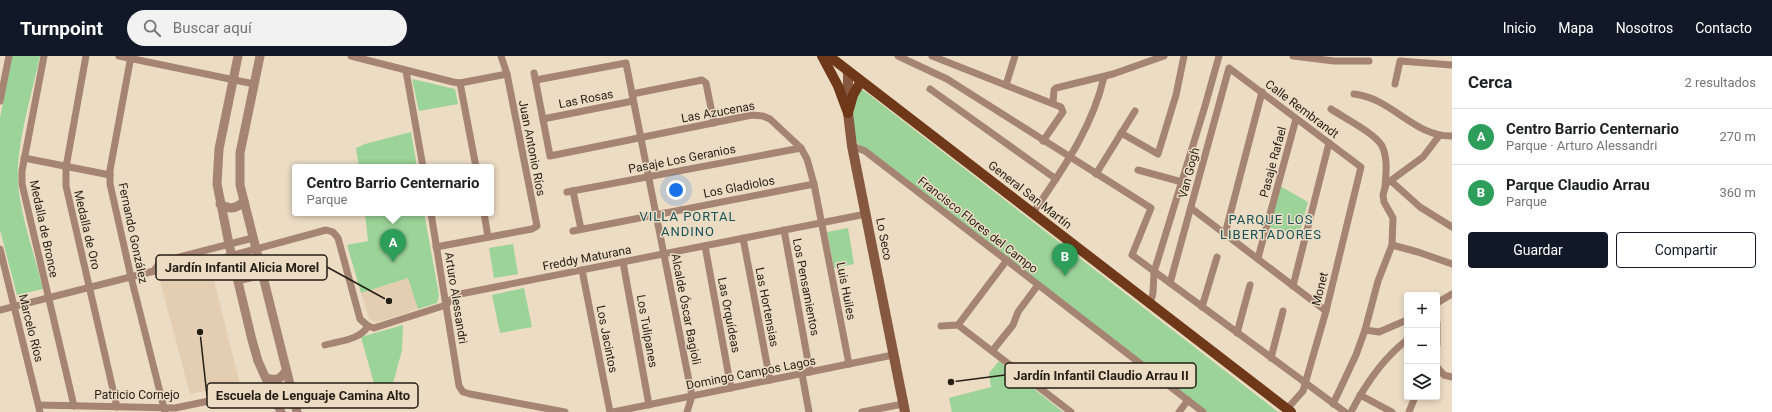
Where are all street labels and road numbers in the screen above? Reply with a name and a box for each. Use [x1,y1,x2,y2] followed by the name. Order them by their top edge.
[1263,77,1341,141] street label: Calle Rembrandt
[558,87,614,111] street label: Las Rosas
[516,99,548,197] street label: Juan Antonio Ríos
[680,99,756,125] street label: Las Azucenas
[1257,125,1289,199] street label: Pasaje Rafael
[627,142,737,176] street label: Pasaje Los Geranios
[1176,146,1202,200] street label: Van Gogh
[986,158,1074,232] street label: General San Martín
[702,173,776,201] street label: Los Gladiolos
[915,174,1041,276] street label: Francisco Flores del Campo
[27,179,61,279] street label: Medalla de Bronce
[115,181,151,285] street label: Fernando González
[71,189,103,271] street label: Medalla de Oro
[873,217,895,262] street label: Lo Seco
[790,237,822,337] street label: Los Pensamientos
[541,243,633,273] street label: Freddy Maturana
[442,251,470,345] street label: Arturo Alessandri
[668,252,705,366] street label: Alcalde Óscar Bagioli
[834,261,858,321] street label: Luis Huiles
[752,266,782,348] street label: Las Hortensias
[1309,271,1331,307] street label: Monet
[715,276,743,354] street label: Las Orquídeas
[16,292,46,364] street label: Marcelo Ríos
[634,293,660,369] street label: Los Tulipanes
[594,304,620,374] street label: Los Jacintos
[685,354,817,392] street label: Domingo Campos Lagos
[94,388,180,402] street label: Patricio Cornejo

